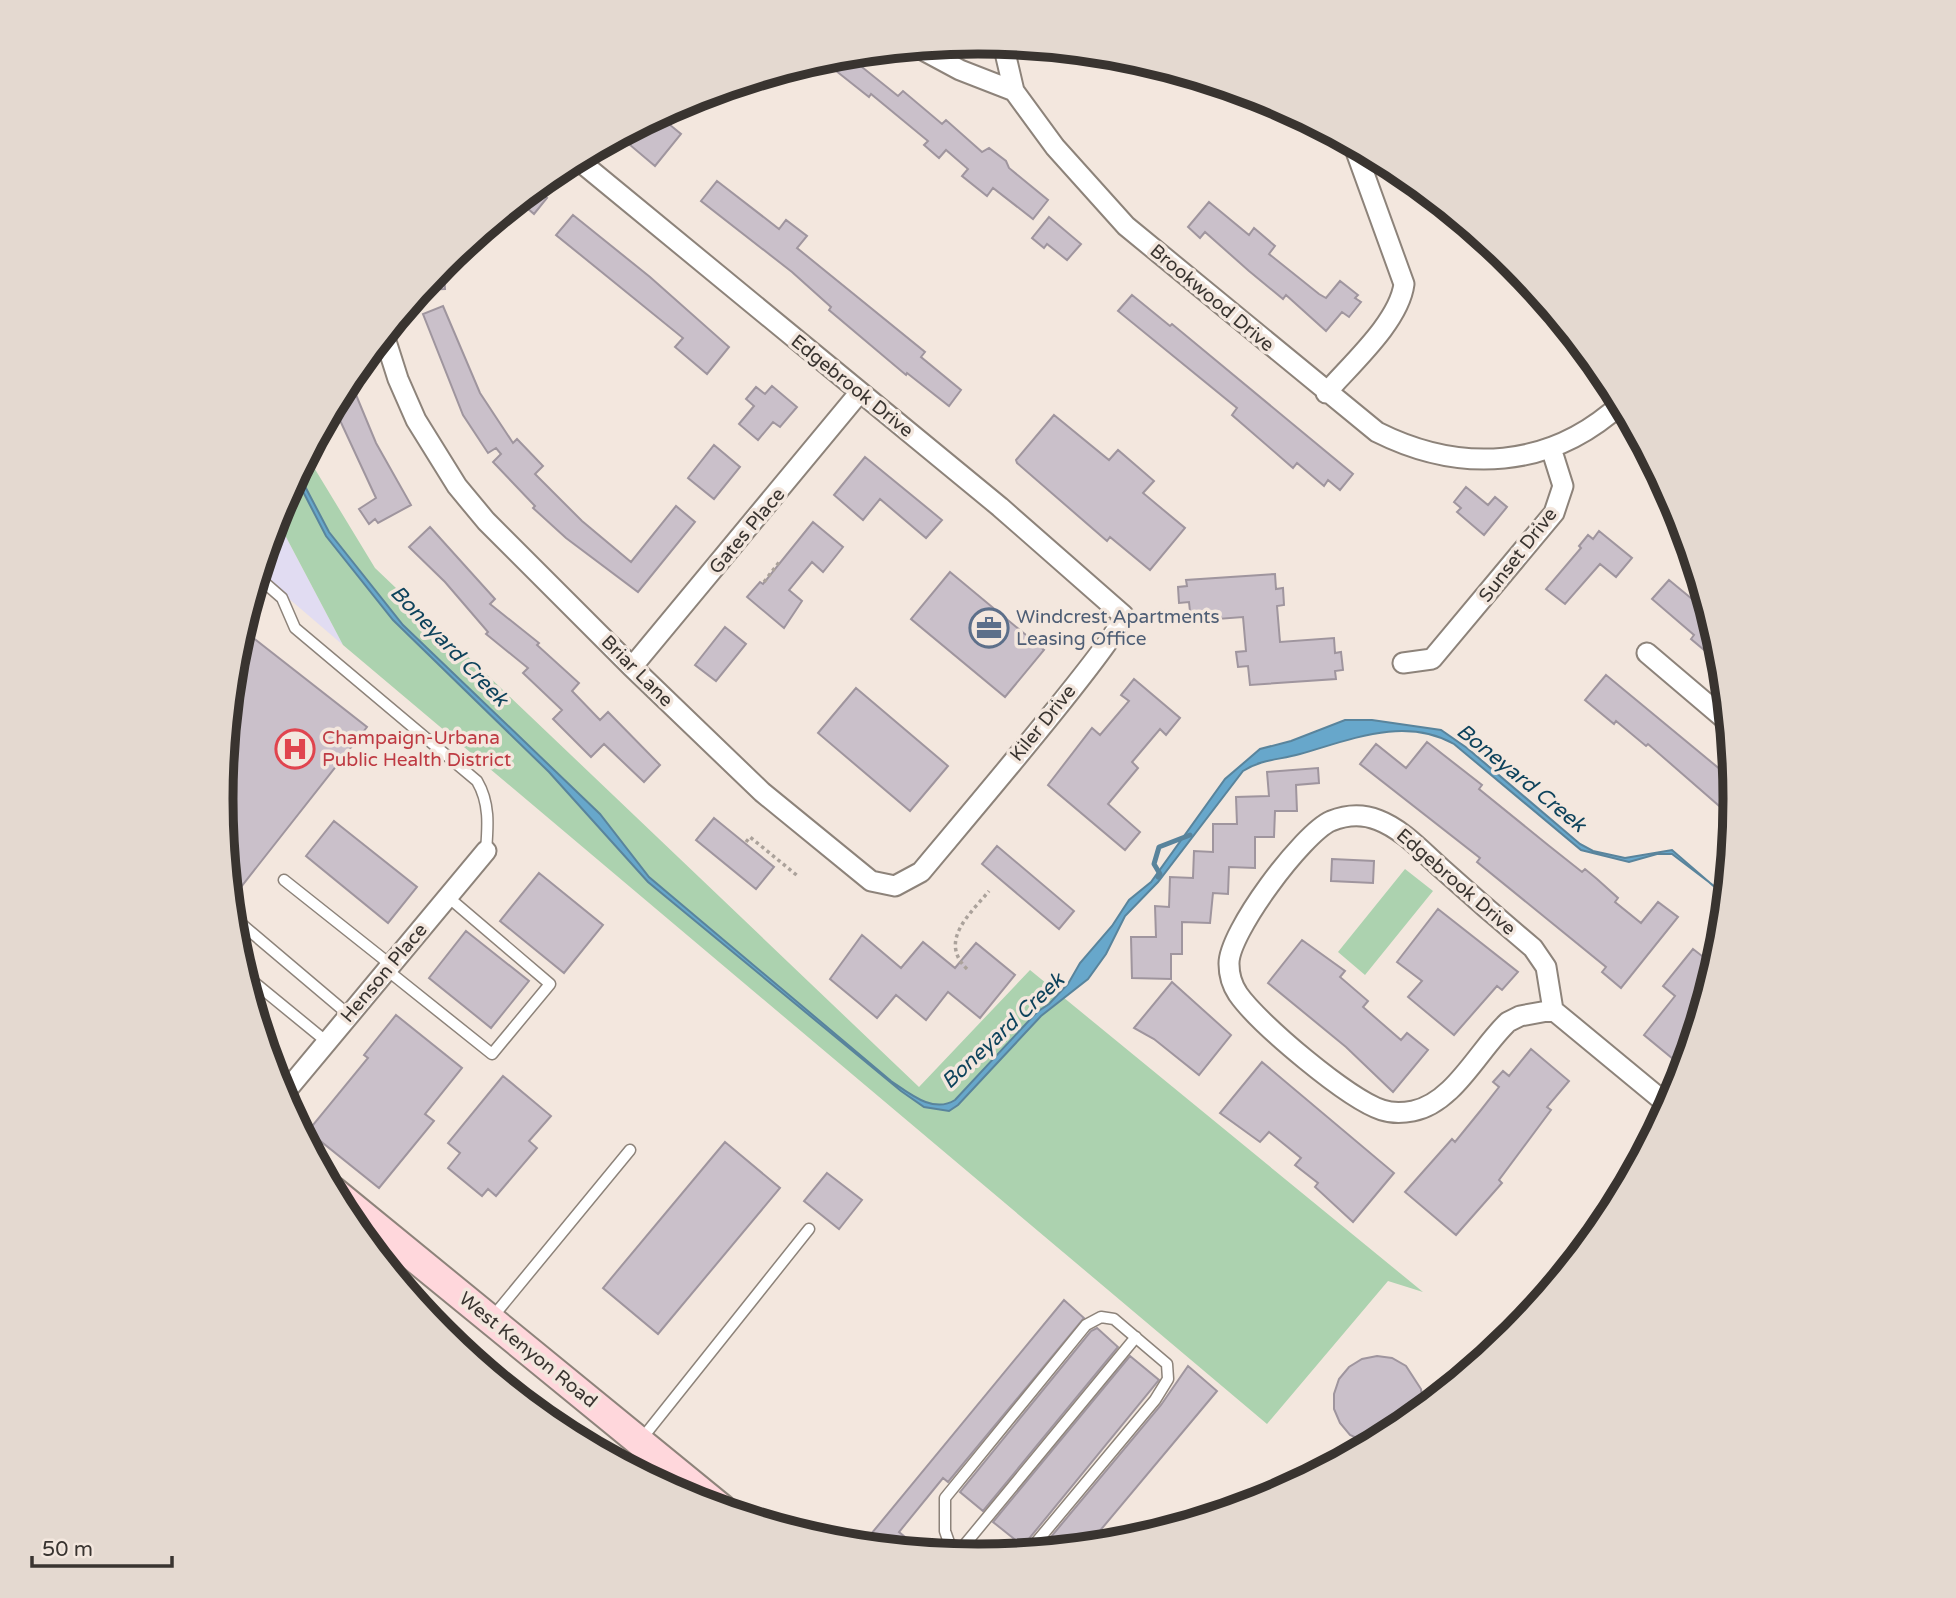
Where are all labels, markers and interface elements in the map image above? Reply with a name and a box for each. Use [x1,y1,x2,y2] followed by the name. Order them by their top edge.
[1145,240,1279,356] street label: Brookwood Drive
[786,330,918,442] street label: Edgebrook Drive
[705,483,789,579] street label: Gates Place
[1474,503,1562,607] street label: Sunset Drive
[385,580,514,713] water label: Boneyard Creek
[1016,606,1220,650] place label: Windcrest Apartments Leasing Office
[968,607,1010,649] office icon: Windcrest Apartments Leasing Office
[597,631,677,711] street label: Briar Lane
[1006,680,1080,766] street label: Kiler Drive
[1452,718,1592,839] water label: Boneyard Creek
[322,727,511,771] place label: Champaign-Urbana Public Health District
[274,728,316,770] hospital icon: Champaign-Urbana Public Health District
[1392,824,1520,940] street label: Edgebrook Drive
[336,919,432,1027] street label: Henson Place
[936,967,1071,1094] water label: Boneyard Creek
[455,1288,601,1412] street label: West Kenyon Road
[32,1524,172,1568] scale bar
[42,1537,93,1562] text: 50 m

